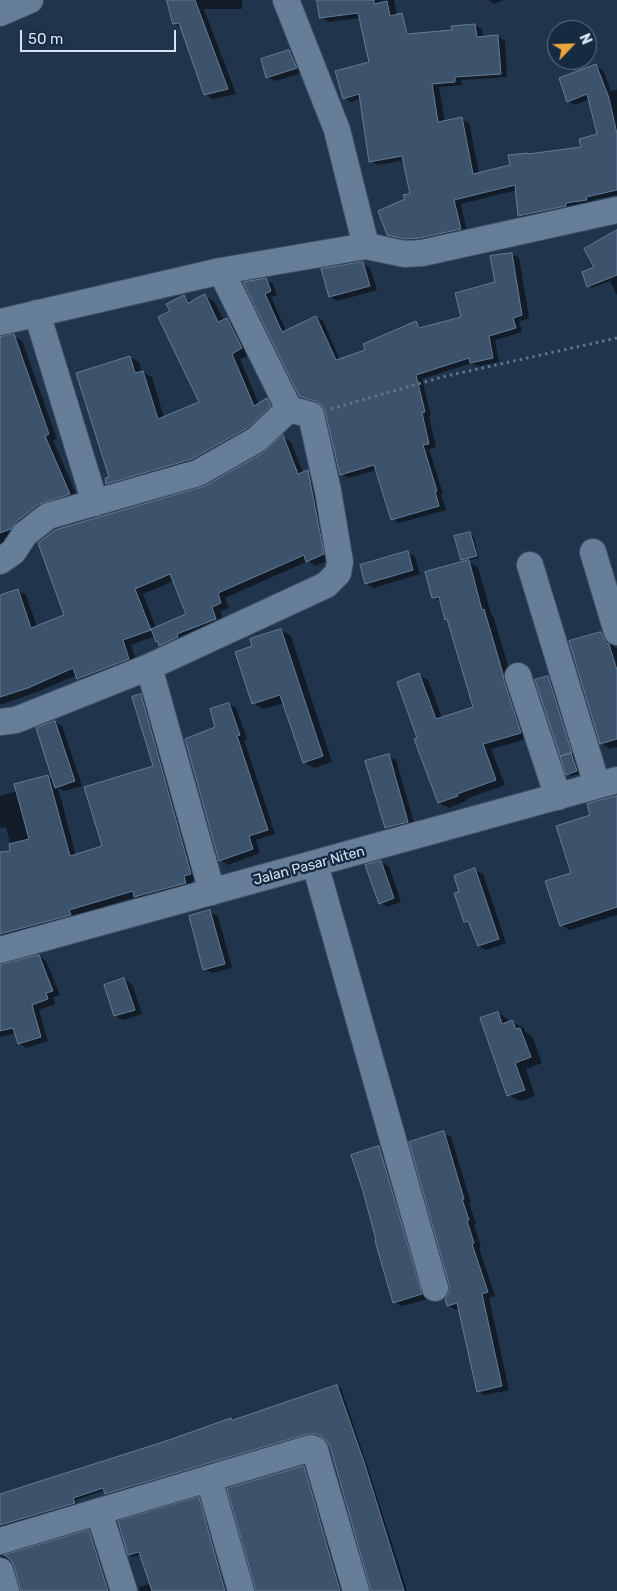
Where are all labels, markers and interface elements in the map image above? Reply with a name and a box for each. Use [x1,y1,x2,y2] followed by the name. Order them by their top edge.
[22,20,179,52] scale bar
[547,20,597,70] north arrow
[28,30,63,48] text: 50 m
[575,31,595,47] text: N
[251,843,367,889] street label: Jalan Pasar Niten

